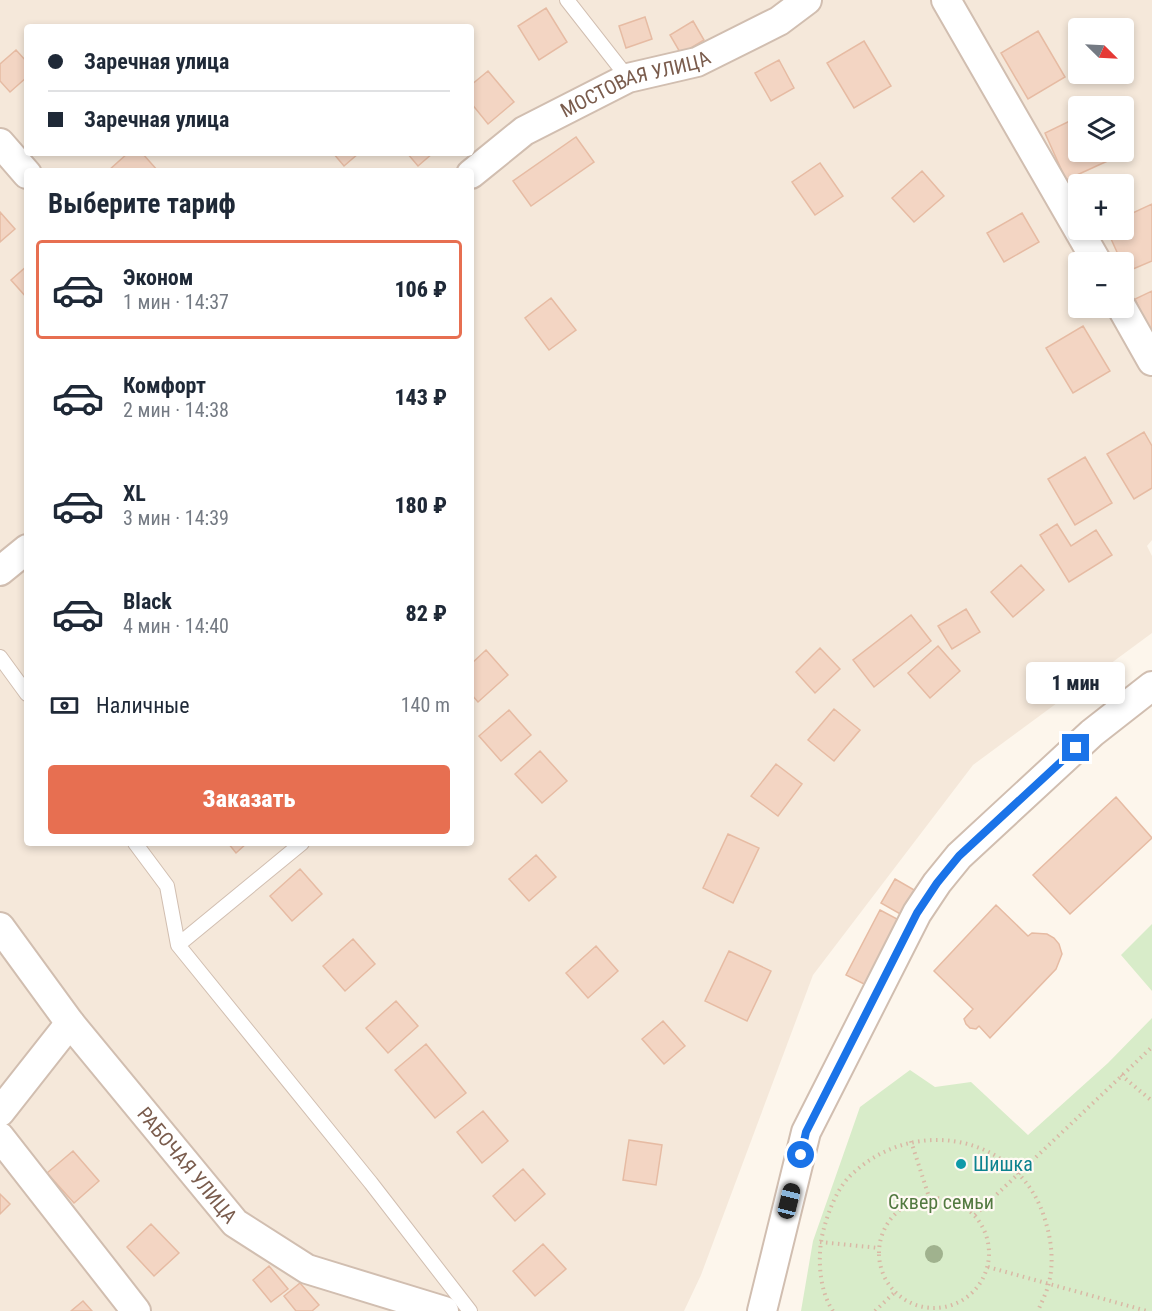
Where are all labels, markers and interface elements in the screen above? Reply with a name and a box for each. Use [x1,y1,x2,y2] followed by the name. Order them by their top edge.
[1068,18,1134,84] north arrow
[1068,18,1134,318] map controls
[556,45,715,122] street label: МОСТОВАЯ УЛИЦА
[84,49,229,74] text: Заречная улица
[1068,96,1134,162] button: layers
[84,107,229,132] text: Заречная улица
[1068,174,1134,240] button: +
[48,188,236,220] text: Выберите тариф
[1068,252,1134,318] button: −
[51,263,105,317] icon: car
[123,265,193,290] text: Эконом
[394,277,447,302] text: 106 ₽
[123,290,229,314] text: 1 мин · 14:37
[51,371,105,425] icon: car
[123,373,206,398] text: Комфорт
[394,385,447,410] text: 143 ₽
[123,398,229,422] text: 2 мин · 14:38
[51,479,105,533] icon: car
[123,481,146,506] text: XL
[394,493,447,518] text: 180 ₽
[123,506,229,530] text: 3 мин · 14:39
[51,587,105,641] icon: car
[123,589,172,614] text: Black
[406,601,447,626] text: 82 ₽
[123,614,229,638] text: 4 мин · 14:40
[1026,661,1126,703] callout: 1 мин
[1052,671,1099,695] text: 1 мин
[48,689,81,722] icon: cash
[96,693,190,718] text: Наличные
[401,693,450,717] text: 140 m
[1062,734,1089,761] route end
[48,765,450,834] button: Заказать
[132,1102,242,1228] street label: РАБОЧАЯ УЛИЦА
[787,1141,814,1168] route start
[973,1152,1033,1176] place label: Шишка
[954,1157,968,1171] marker: Шишка
[776,1181,802,1221] car
[888,1190,994,1214] park label: Сквер семьи

